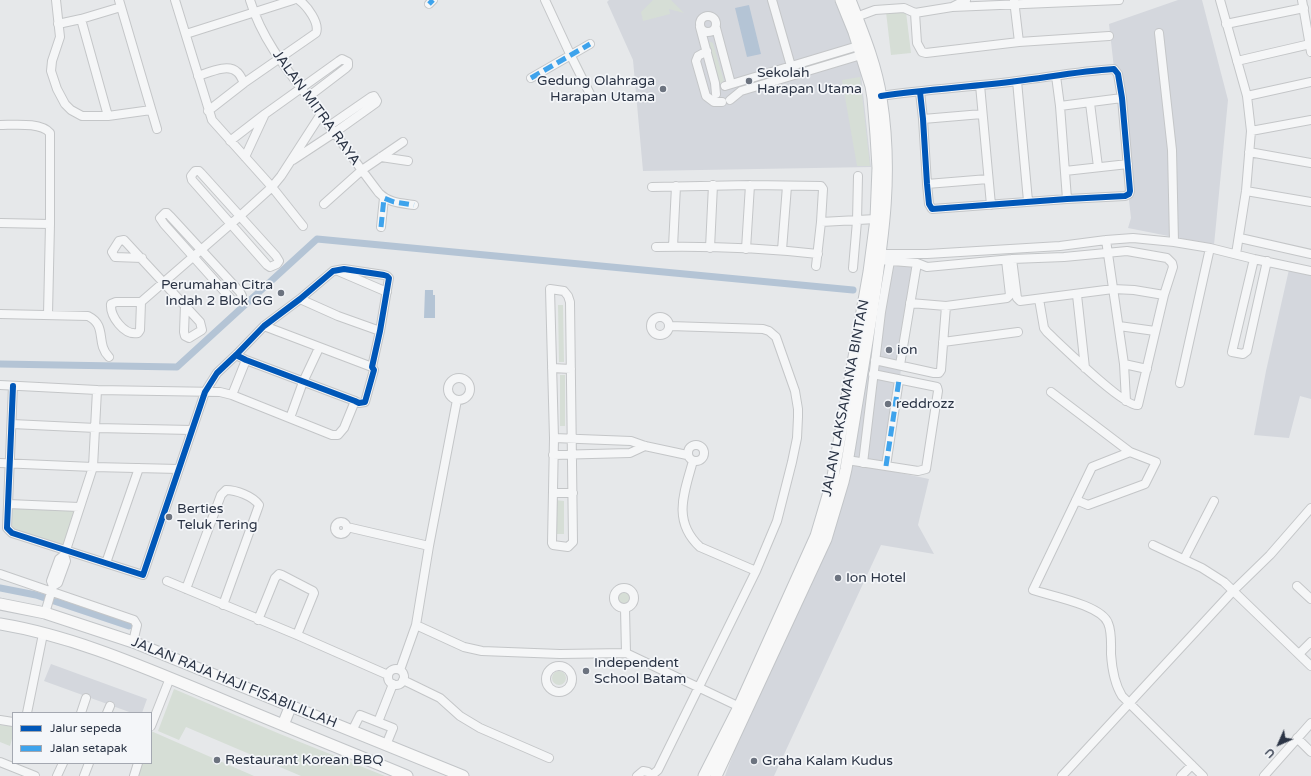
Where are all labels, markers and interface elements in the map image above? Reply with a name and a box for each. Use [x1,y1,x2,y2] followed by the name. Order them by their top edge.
[269,47,363,169] street label: JALAN MITRA RAYA
[757,65,862,98] place label: Sekolah Harapan Utama
[537,73,655,106] place label: Gedung Olahraga Harapan Utama
[744,76,754,86] marker: Sekolah Harapan Utama
[658,84,668,94] marker: Gedung Olahraga Harapan Utama
[161,277,273,310] place label: Perumahan Citra Indah 2 Blok GG
[276,288,286,298] marker: Perumahan Citra Indah 2 Blok GG
[819,298,873,498] street label: JALAN LAKSAMANA BINTAN
[897,342,918,358] place label: ion
[884,345,894,355] marker: ion
[896,396,954,412] place label: reddrozz
[883,399,893,409] marker: reddrozz
[177,501,258,534] place label: Berties Teluk Tering
[164,512,174,522] marker: Berties Teluk Tering
[846,570,906,586] place label: Ion Hotel
[833,573,843,583] marker: Ion Hotel
[129,634,339,732] street label: JALAN RAJA HAJI FISABILILLAH
[594,655,686,688] place label: Independent School Batam
[581,666,591,676] marker: Independent School Batam
[12,712,152,764] legend
[50,721,122,735] text: Jalur sepeda
[1259,724,1299,764] north arrow
[50,741,127,755] text: Jalan setapak
[1263,745,1278,760] text: U
[225,752,384,768] place label: Restaurant Korean BBQ
[762,753,893,769] place label: Graha Kalam Kudus
[212,755,222,765] marker: Restaurant Korean BBQ
[749,756,759,766] marker: Graha Kalam Kudus

